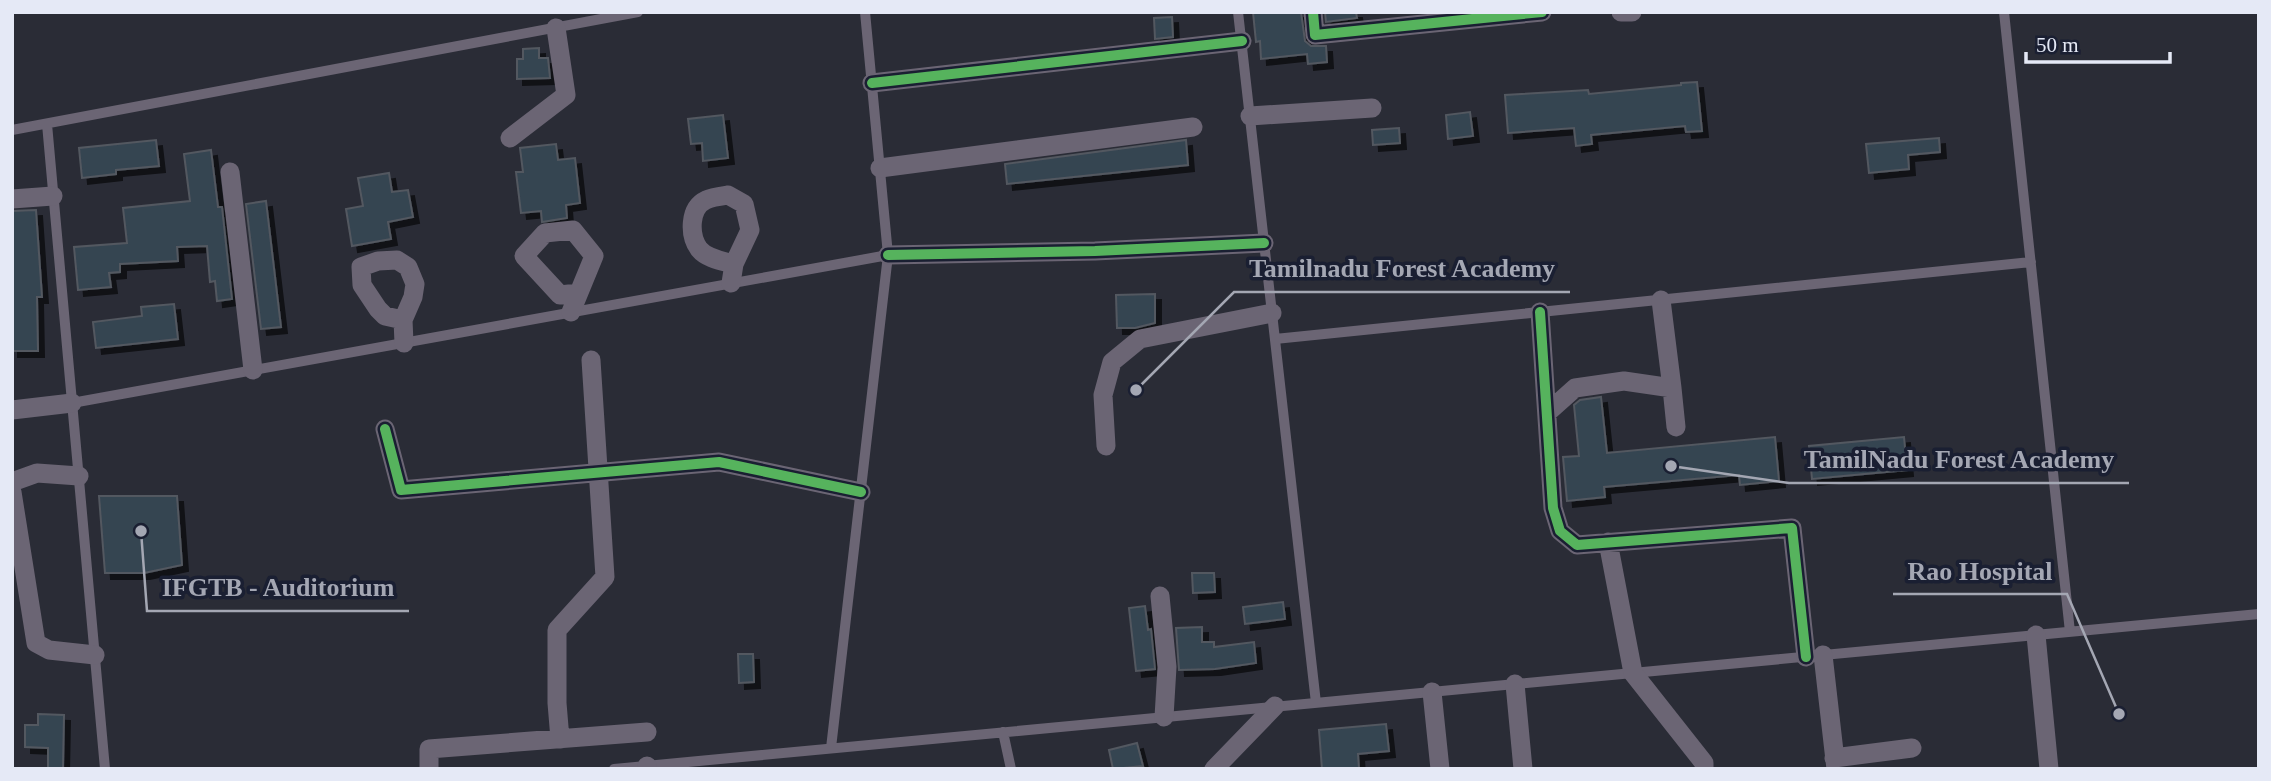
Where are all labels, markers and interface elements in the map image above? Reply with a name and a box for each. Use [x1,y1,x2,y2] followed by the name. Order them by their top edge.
[2026,21,2170,65] scale bar
[2036,33,2079,57] text: 50 m
[1234,245,1570,292] callout: Tamilnadu Forest Academy
[1249,254,1555,283] text: Tamilnadu Forest Academy
[1789,436,2129,483] callout: TamilNadu Forest Academy
[1804,445,2114,474] text: TamilNadu Forest Academy
[1893,547,2067,594] callout: Rao Hospital
[1907,557,2053,586] text: Rao Hospital
[147,564,409,611] callout: IFGTB - Auditorium
[162,573,395,602] text: IFGTB - Auditorium

